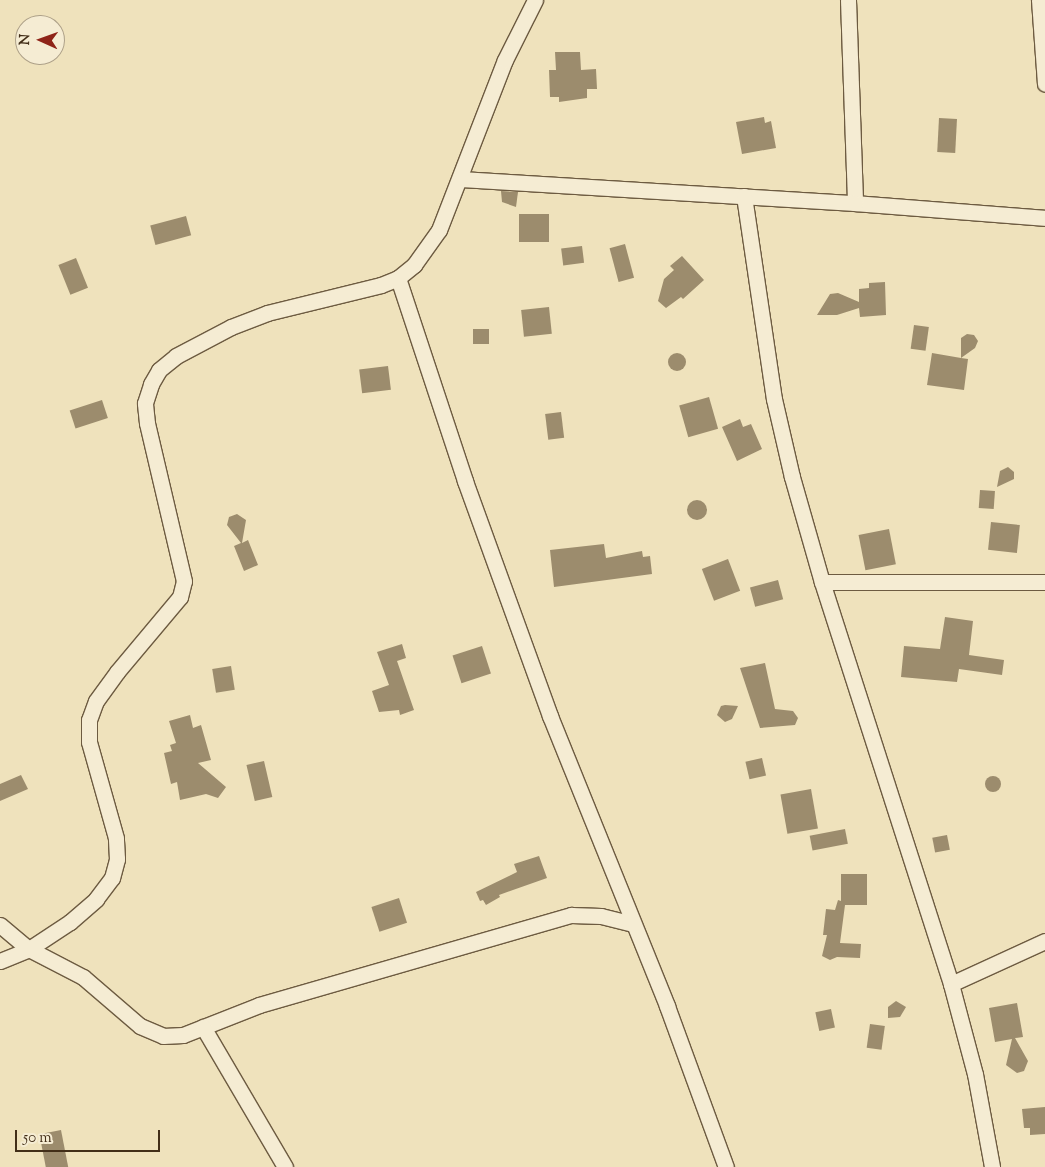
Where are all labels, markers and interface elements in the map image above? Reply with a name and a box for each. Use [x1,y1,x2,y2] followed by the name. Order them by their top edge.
[15,15,65,65] north arrow
[16,34,36,45] text: N
[18,1120,162,1152] scale bar
[23,1128,52,1149] text: 50 m

